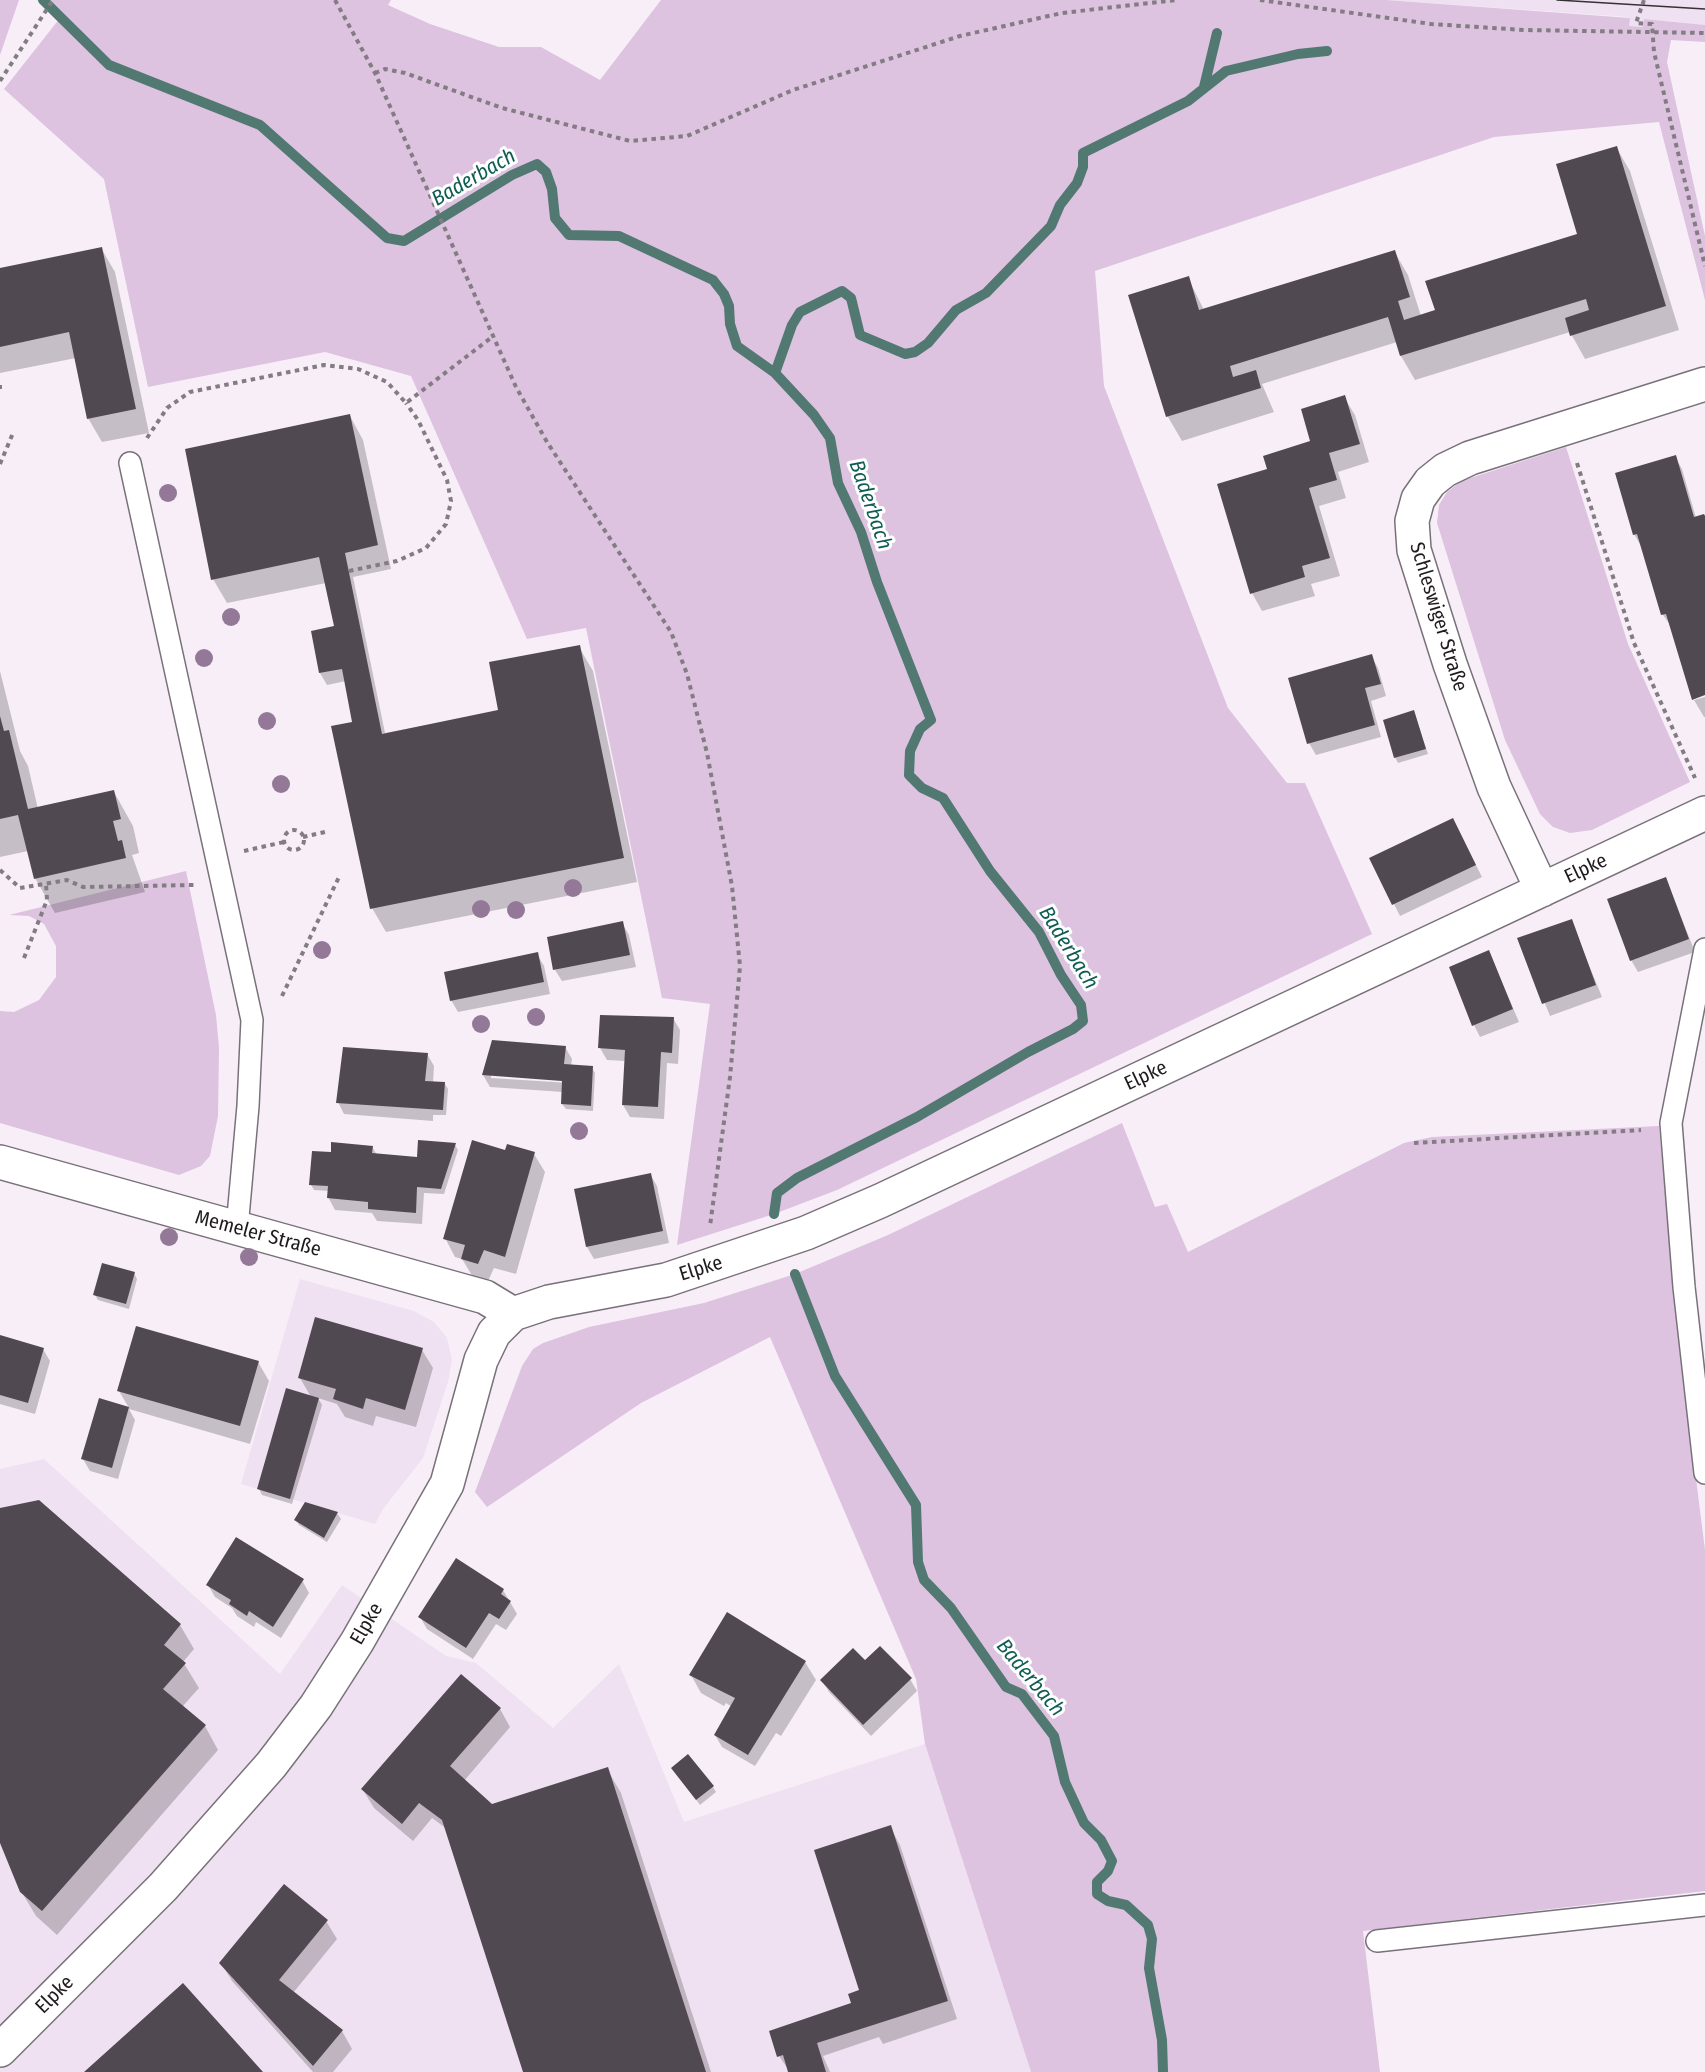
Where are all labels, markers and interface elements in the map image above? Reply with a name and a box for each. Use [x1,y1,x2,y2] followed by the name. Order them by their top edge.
[428,144,520,212] water label: Baderbach
[843,457,897,553] water label: Baderbach
[1404,540,1472,694] street label: Schleswiger Straße
[1561,849,1611,889] street label: Elpke
[1033,902,1103,994] water label: Baderbach
[1121,1056,1171,1096] street label: Elpke
[192,1206,324,1262] street label: Memeler Straße
[676,1251,726,1287] street label: Elpke
[346,1599,388,1649] street label: Elpke
[991,1634,1069,1722] water label: Baderbach
[31,1971,79,2019] street label: Elpke

